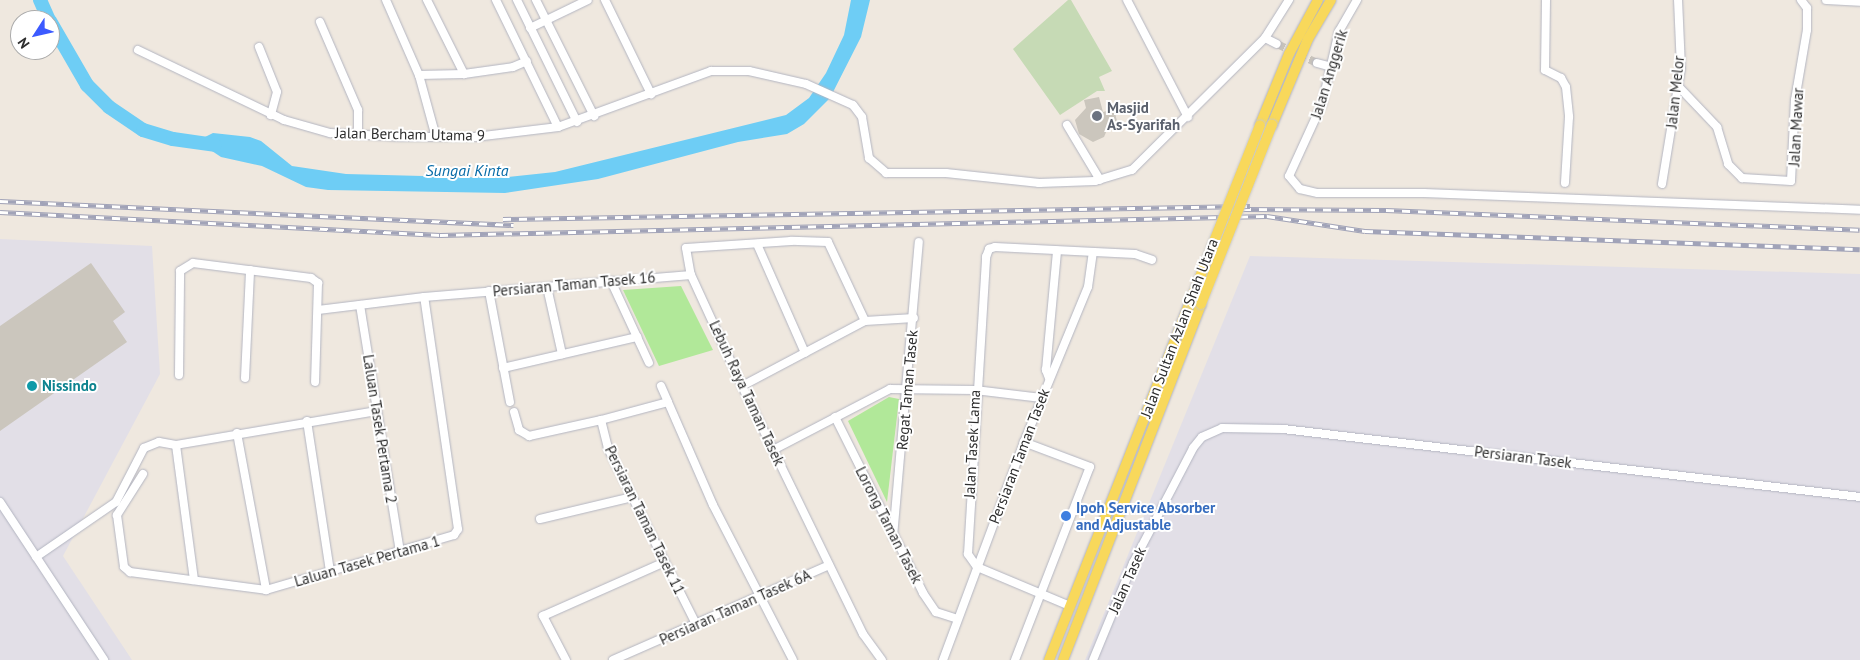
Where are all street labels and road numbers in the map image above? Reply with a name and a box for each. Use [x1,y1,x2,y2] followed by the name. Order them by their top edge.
[1307,27,1351,121] street label: Jalan Anggerik
[1662,55,1688,129] street label: Jalan Melor
[1785,87,1807,167] street label: Jalan Mawar
[335,124,485,144] street label: Jalan Bercham Utama 9
[1136,236,1222,420] street label: Jalan Sultan Azlan Shah Utara
[491,268,657,300] street label: Persiaran Taman Tasek 16
[705,317,789,469] street label: Lebuh Raya Taman Tasek
[893,329,921,451] street label: Regat Taman Tasek
[359,353,401,505] street label: Laluan Tasek Pertama 2
[985,385,1053,527] street label: Persiaran Taman Tasek
[960,389,984,499] street label: Jalan Tasek Lama
[601,442,689,598] street label: Persiaran Taman Tasek 11
[1473,442,1573,472] street label: Persiaran Tasek
[852,463,926,587] street label: Lorong Taman Tasek
[292,531,442,591] street label: Laluan Tasek Pertama 1
[1104,544,1150,616] street label: Jalan Tasek
[656,565,814,649] street label: Persiaran Taman Tasek 6A

